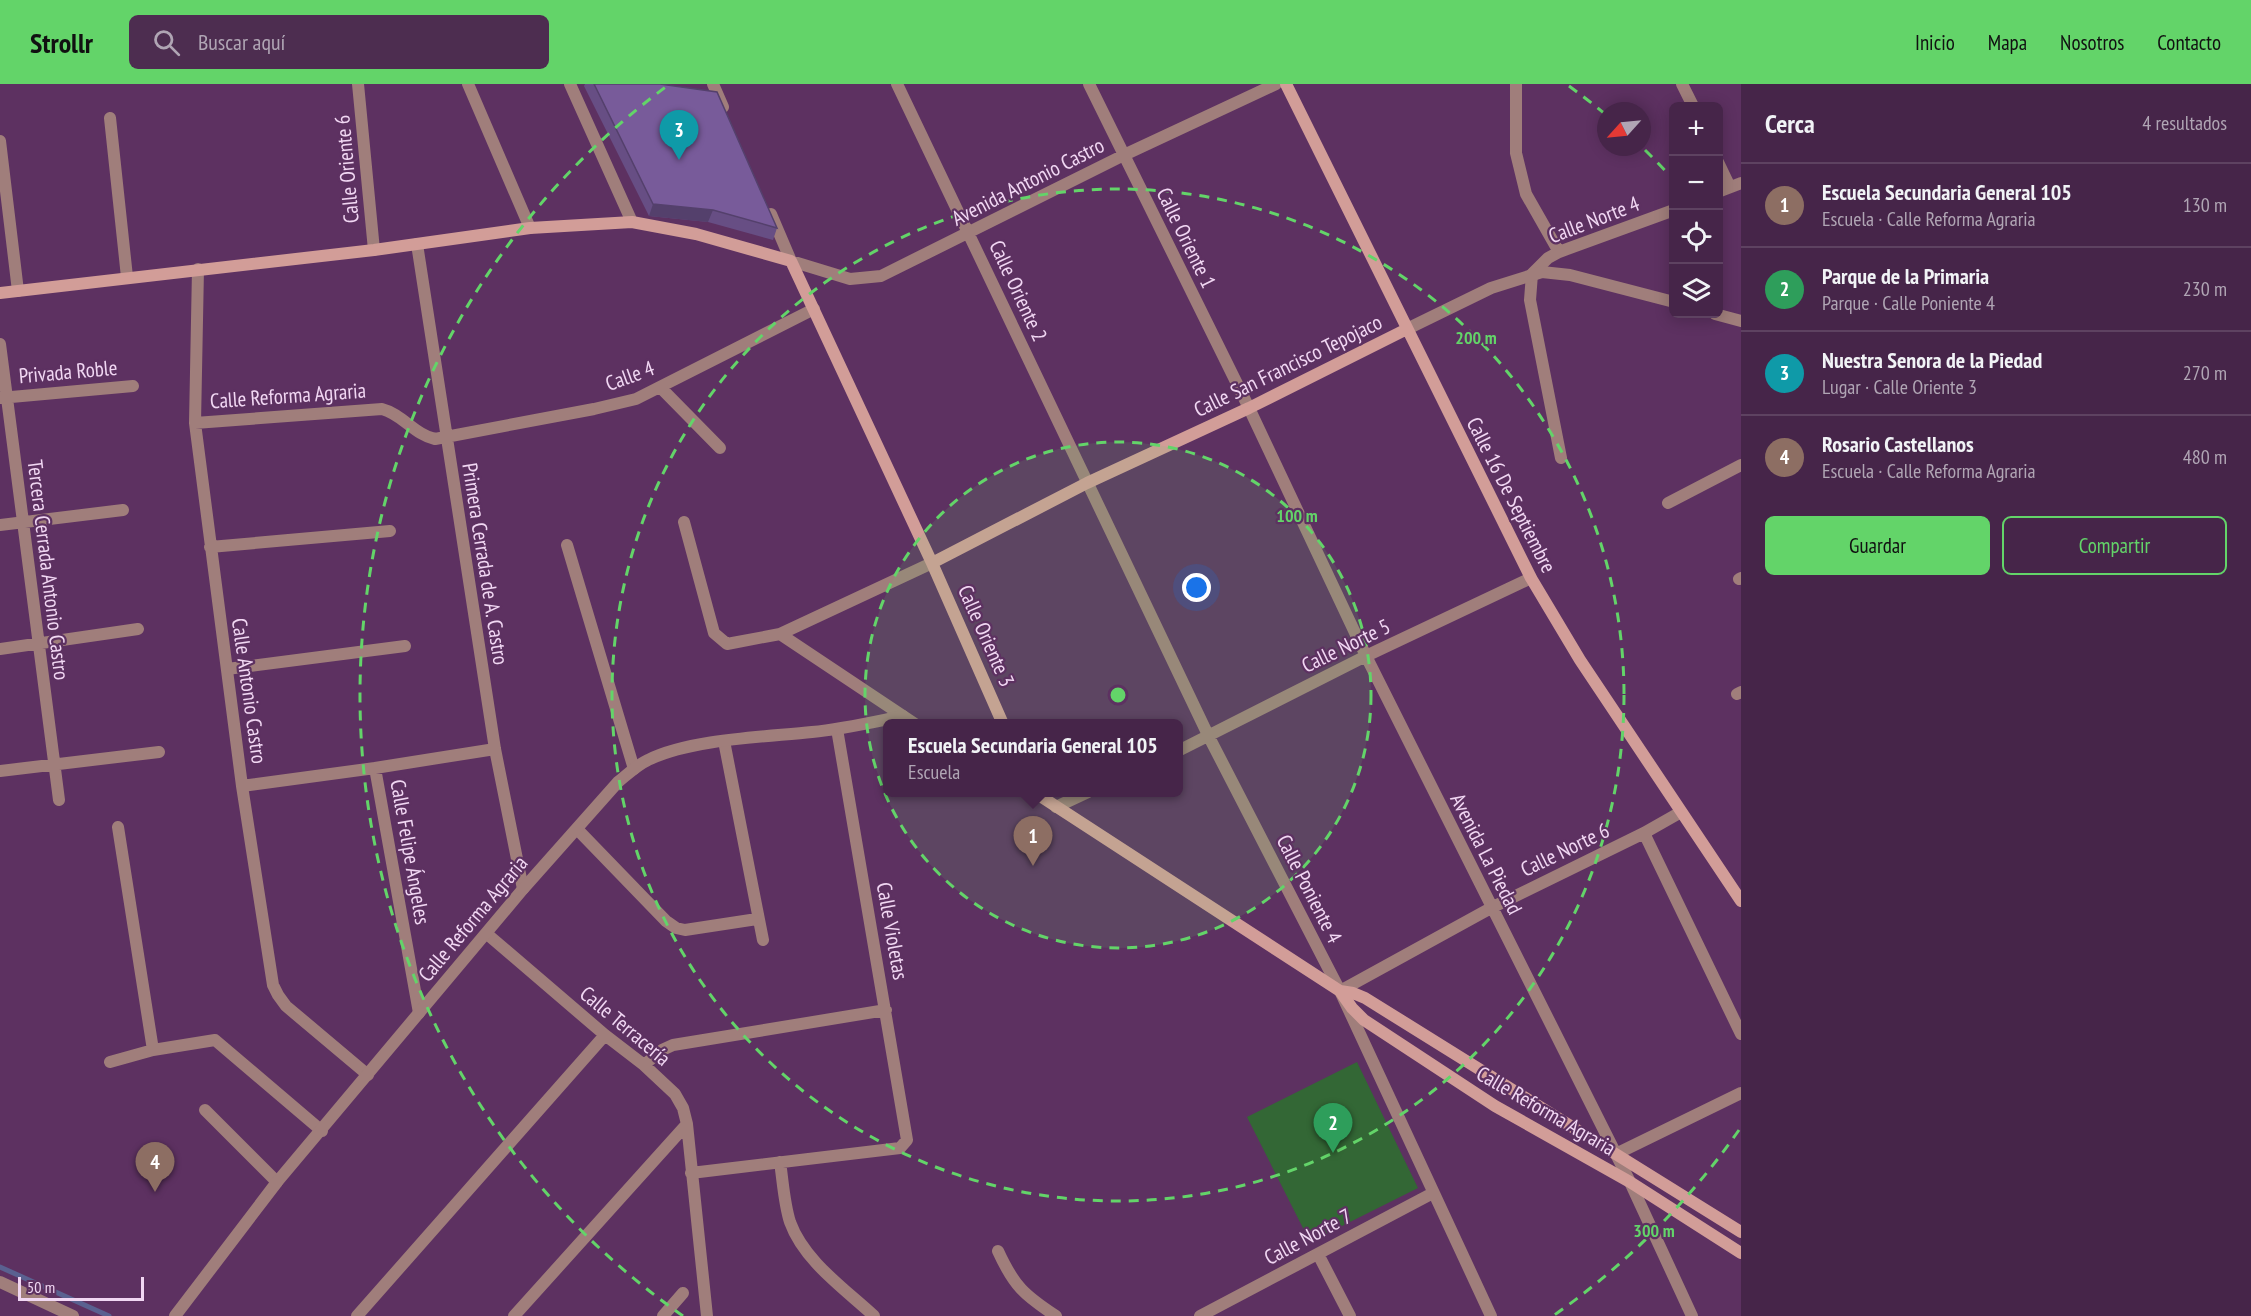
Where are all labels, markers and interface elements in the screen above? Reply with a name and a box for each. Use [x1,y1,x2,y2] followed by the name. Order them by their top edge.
[129,15,549,69] search box
[30,24,93,61] text: Strollr
[150,26,183,59] icon: search
[198,28,285,56] text: Buscar aquí
[1915,29,1955,56] text: Inicio
[1988,29,2027,56] text: Mapa
[2060,29,2124,56] text: Nosotros
[2157,29,2221,56] text: Contacto
[1597,102,1651,156] north arrow
[1669,102,1723,318] map controls
[1669,102,1723,156] button: +
[1765,107,1815,140] text: Cerca
[660,110,698,160] pin: 3
[2142,110,2227,136] text: 4 resultados
[328,114,365,224] street label: Calle Oriente 6
[947,131,1109,232] street label: Avenida Antonio Castro
[1669,156,1723,210] button: −
[1822,178,2072,206] text: Escuela Secundaria General 105
[1151,183,1222,292] street label: Calle Oriente 1
[1544,190,1644,249] street label: Calle Norte 4
[1780,192,1789,218] text: 1
[2183,192,2227,218] text: 130 m
[1822,206,2036,232] text: Escuela · Calle Reforma Agraria
[1669,210,1723,264] button: locate
[983,236,1054,346] street label: Calle Oriente 2
[1822,262,1989,290] text: Parque de la Primaria
[1669,264,1723,318] button: layers
[1780,276,1789,302] text: 2
[2183,276,2227,302] text: 230 m
[1822,290,1995,316] text: Parque · Calle Poniente 4
[1189,308,1386,423] street label: Calle San Francisco Tepojaco
[1455,326,1497,349] text: 200 m
[1822,346,2042,374] text: Nuestra Senora de la Piedad
[18,354,118,389] street label: Privada Roble
[602,354,659,397] street label: Calle 4
[1780,360,1789,386] text: 3
[2183,360,2227,386] text: 270 m
[1822,374,1977,400] text: Lugar · Calle Oriente 3
[209,377,367,414] street label: Calle Reforma Agraria
[1461,412,1562,577] street label: Calle 16 De Septiembre
[1822,430,1974,458] text: Rosario Castellanos
[1780,444,1789,470] text: 4
[2183,444,2227,470] text: 480 m
[22,458,75,682] street label: Tercera Cerrada Antonio Castro
[1822,458,2036,484] text: Escuela · Calle Reforma Agraria
[456,461,515,667] street label: Primera Cerrada de A. Castro
[1276,504,1318,527] text: 100 m
[1765,516,1990,575] button: Guardar
[2002,516,2227,575] button: Compartir
[1182,573,1211,602] your location
[952,581,1021,691] street label: Calle Oriente 3
[1297,612,1395,679] street label: Calle Norte 5
[226,616,273,765] street label: Calle Antonio Castro
[1108,685,1128,705] centre of rings
[883,719,1183,797] popup
[908,731,1158,759] text: Escuela Secundaria General 105
[908,759,960,785] text: Escuela
[384,777,437,927] street label: Calle Felipe Ángeles
[1444,789,1529,919] street label: Avenida La Piedad
[1014,816,1052,866] pin: 1
[1516,816,1614,883] street label: Calle Norte 6
[1271,830,1349,948] street label: Calle Poniente 4
[412,850,533,987] street label: Calle Reforma Agraria
[871,880,914,982] street label: Calle Violetas
[574,980,676,1071] street label: Calle Terracería
[1472,1060,1621,1161] street label: Calle Reforma Agraria
[1314,1104,1352,1153] pin: 2
[136,1142,174,1192] pin: 4
[1259,1202,1356,1271] street label: Calle Norte 7
[1633,1219,1675,1242] text: 300 m
[18,1274,144,1302] scale bar
[27,1277,55,1297] text: 50 m

